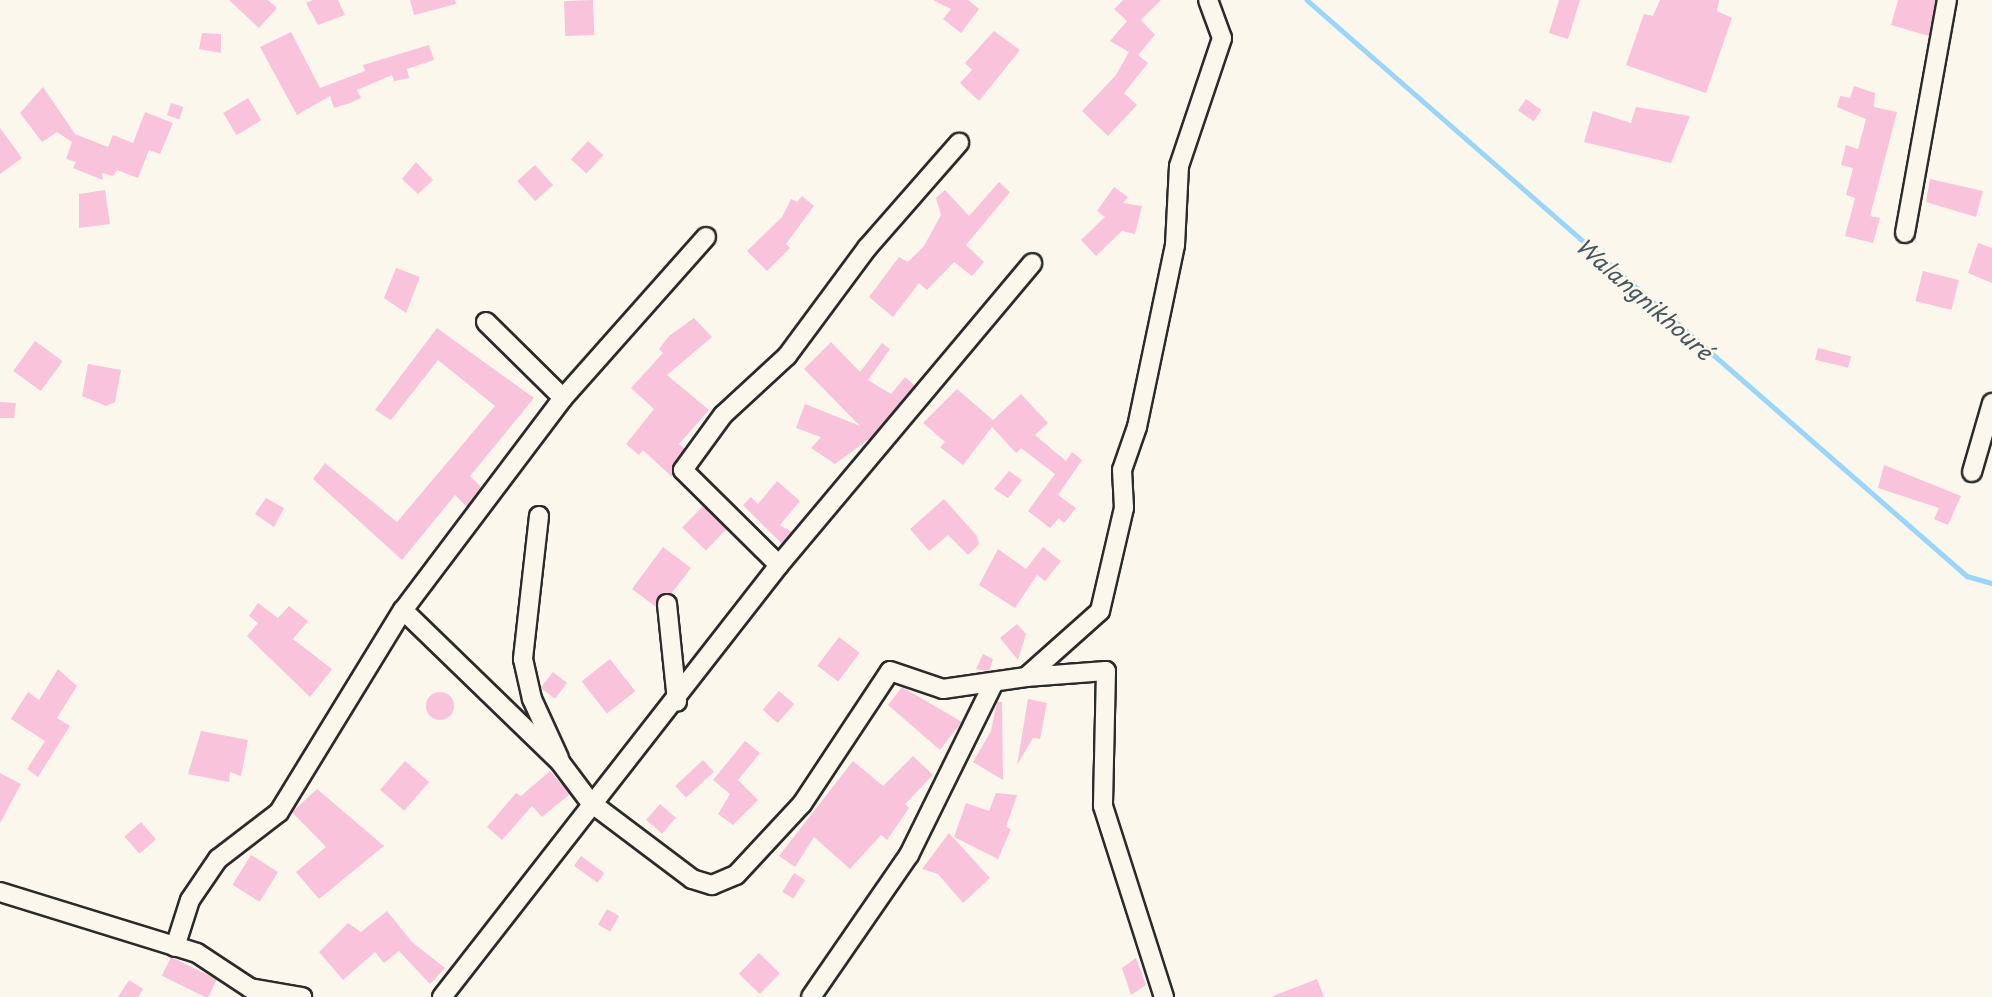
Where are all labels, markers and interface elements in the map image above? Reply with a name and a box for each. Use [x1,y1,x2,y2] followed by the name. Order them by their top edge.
[1571,232,1719,364] water label: Walangnikhouré

